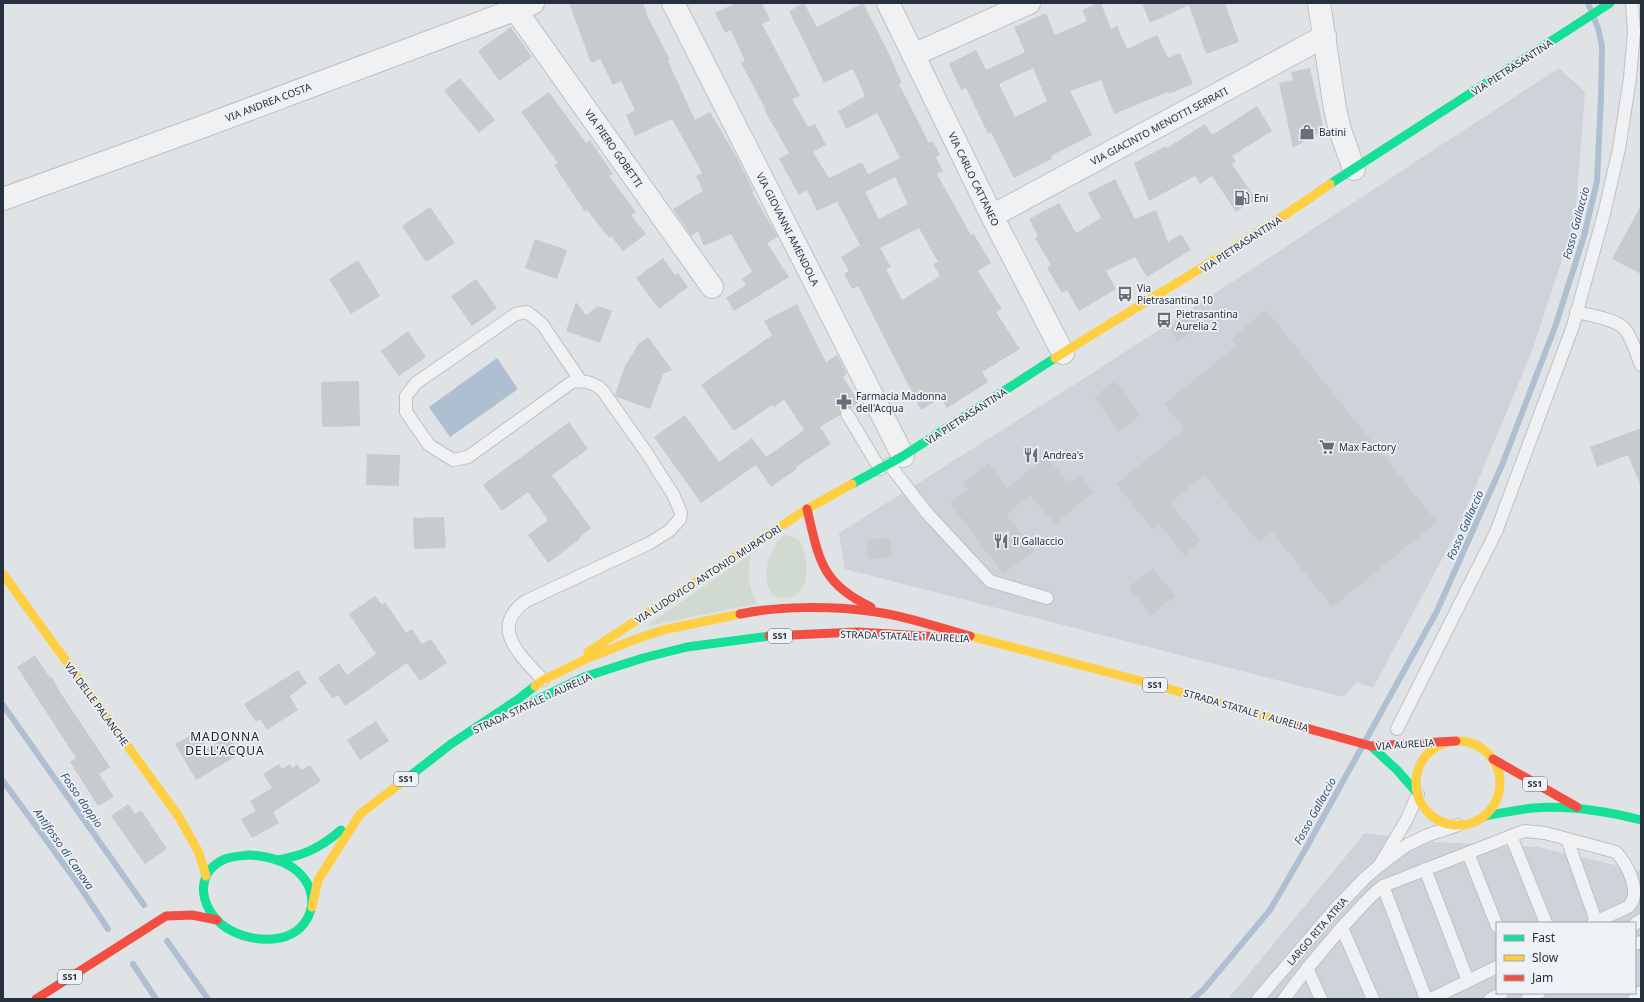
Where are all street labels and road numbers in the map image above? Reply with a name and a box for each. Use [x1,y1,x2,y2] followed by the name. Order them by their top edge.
[1469,35,1556,98] street label: VIA PIETRASANTINA
[223,79,314,125] street label: VIA ANDREA COSTA
[1088,84,1230,168] street label: VIA GIACINTO MENOTTI SERRATI
[582,106,646,190] street label: VIA PIERO GOBETTI
[945,130,1003,228] street label: VIA CARLO CATTANEO
[753,170,823,289] street label: VIA GIOVANNI AMENDOLA
[1198,212,1285,275] street label: VIA PIETRASANTINA
[923,384,1010,447] street label: VIA PIETRASANTINA
[632,521,784,627] street label: VIA LUDOVICO ANTONIO MURATORI
[840,627,970,645] street label: STRADA STATALE 1 AURELIA
[768,629,792,643] road number: SS1
[62,659,132,749] street label: VIA DELLE PALANCHE
[470,669,594,737] street label: STRADA STATALE 1 AURELIA
[1143,678,1167,692] road number: SS1
[1182,685,1311,735] street label: STRADA STATALE 1 AURELIA
[1375,735,1435,753] street label: VIA AURELIA
[394,772,418,786] road number: SS1
[1523,777,1547,791] road number: SS1
[1283,893,1351,968] street label: LARGO RITA ATRIA
[58,970,82,984] road number: SS1

